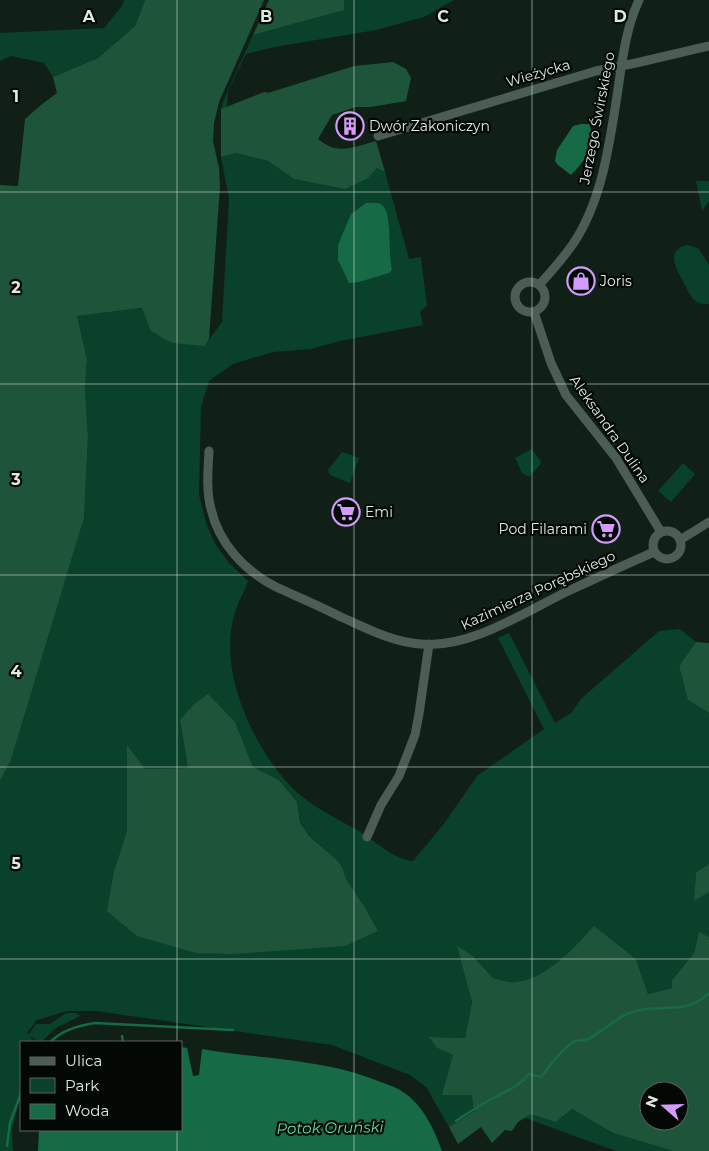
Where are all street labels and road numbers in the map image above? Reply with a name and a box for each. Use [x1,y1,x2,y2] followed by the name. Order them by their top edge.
[575,50,619,187] street label: Jerzego Świrskiego
[504,55,572,91] street label: Wieżycka
[566,372,654,486] street label: Aleksandra Dulina
[458,546,618,634] street label: Kazimierza Porębskiego

